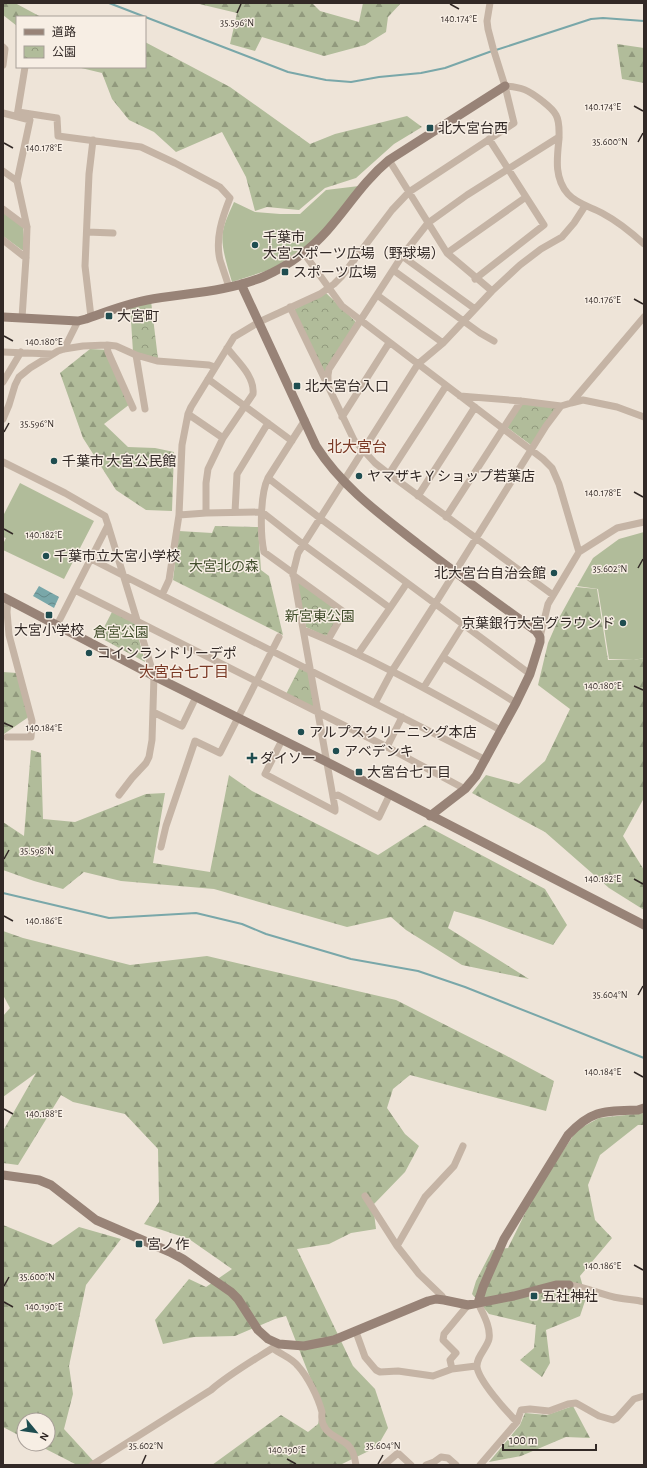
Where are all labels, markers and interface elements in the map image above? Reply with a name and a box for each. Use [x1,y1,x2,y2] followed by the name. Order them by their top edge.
[441,14,477,24] text: 140.174°E
[16,16,146,68] legend
[220,18,254,28] text: 35.596°N
[52,25,76,38] text: 道路
[52,46,76,58] text: 公園
[585,102,621,112] text: 140.174°E
[438,120,508,136] place label: 北大宮台西
[425,123,435,133] marker: 北大宮台西
[592,137,628,147] text: 35.600°N
[26,143,62,153] text: 140.178°E
[263,230,445,261] place label: 千葉市 大宮スポーツ広場（野球場）
[250,240,260,250] marker: 千葉市 大宮スポーツ広場（野球場）
[293,265,377,280] place label: スポーツ広場
[280,267,290,277] marker: スポーツ広場
[585,295,621,305] text: 140.176°E
[117,309,159,324] place label: 大宮町
[104,311,114,321] marker: 大宮町
[25,337,63,347] text: 140.180°E
[305,378,389,394] place label: 北大宮台入口
[292,381,302,391] marker: 北大宮台入口
[20,419,54,429] text: 35.596°N
[327,438,387,455] district label: 北大宮台
[62,454,176,469] place label: 千葉市 大宮公民館
[49,456,59,466] marker: 千葉市 大宮公民館
[367,469,535,484] place label: ヤマザキＹショップ若葉店
[354,471,364,481] marker: ヤマザキＹショップ若葉店
[585,488,621,498] text: 140.178°E
[26,530,62,540] text: 140.182°E
[54,549,180,564] place label: 千葉市立大宮小学校
[41,551,51,561] marker: 千葉市立大宮小学校
[189,558,259,574] park label: 大宮北の森
[593,564,627,574] text: 35.602°N
[434,565,546,581] place label: 北大宮台自治会館
[549,568,559,578] marker: 北大宮台自治会館
[285,609,355,624] park label: 新宮東公園
[44,610,54,620] marker: 大宮小学校
[461,616,615,631] place label: 京葉銀行大宮グラウンド
[618,618,628,628] marker: 京葉銀行大宮グラウンド
[14,623,84,638] place label: 大宮小学校
[93,625,149,640] park label: 倉宮公園
[97,646,237,661] place label: コインランドリーデポ
[84,648,94,658] marker: コインランドリーデポ
[139,664,229,680] district label: 大宮台七丁目
[584,681,622,691] text: 140.180°E
[26,723,62,733] text: 140.184°E
[309,725,477,740] place label: アルプスクリーニング本店
[296,727,306,737] marker: アルプスクリーニング本店
[344,744,414,759] place label: アベデンキ
[331,746,341,756] marker: アベデンキ
[260,751,316,766] place label: ダイソー
[247,753,257,763] marker: ダイソー
[367,764,451,780] place label: 大宮台七丁目
[354,767,364,777] marker: 大宮台七丁目
[20,846,54,856] text: 35.598°N
[585,874,621,884] text: 140.182°E
[26,916,62,926] text: 140.186°E
[592,990,628,1000] text: 35.604°N
[585,1067,621,1077] text: 140.184°E
[26,1109,62,1119] text: 140.188°E
[147,1237,189,1252] place label: 宮ノ作
[134,1239,144,1249] marker: 宮ノ作
[585,1261,621,1271] text: 140.186°E
[19,1272,55,1282] text: 35.600°N
[542,1289,598,1304] place label: 五社神社
[529,1291,539,1301] marker: 五社神社
[26,1302,63,1312] text: 140.190°E
[16,1412,56,1452] north arrow
[503,1426,596,1452] scale bar
[38,1431,51,1443] text: N
[509,1434,537,1446] text: 100 m
[129,1441,163,1451] text: 35.602°N
[365,1441,401,1451] text: 35.604°N
[269,1445,306,1455] text: 140.190°E

